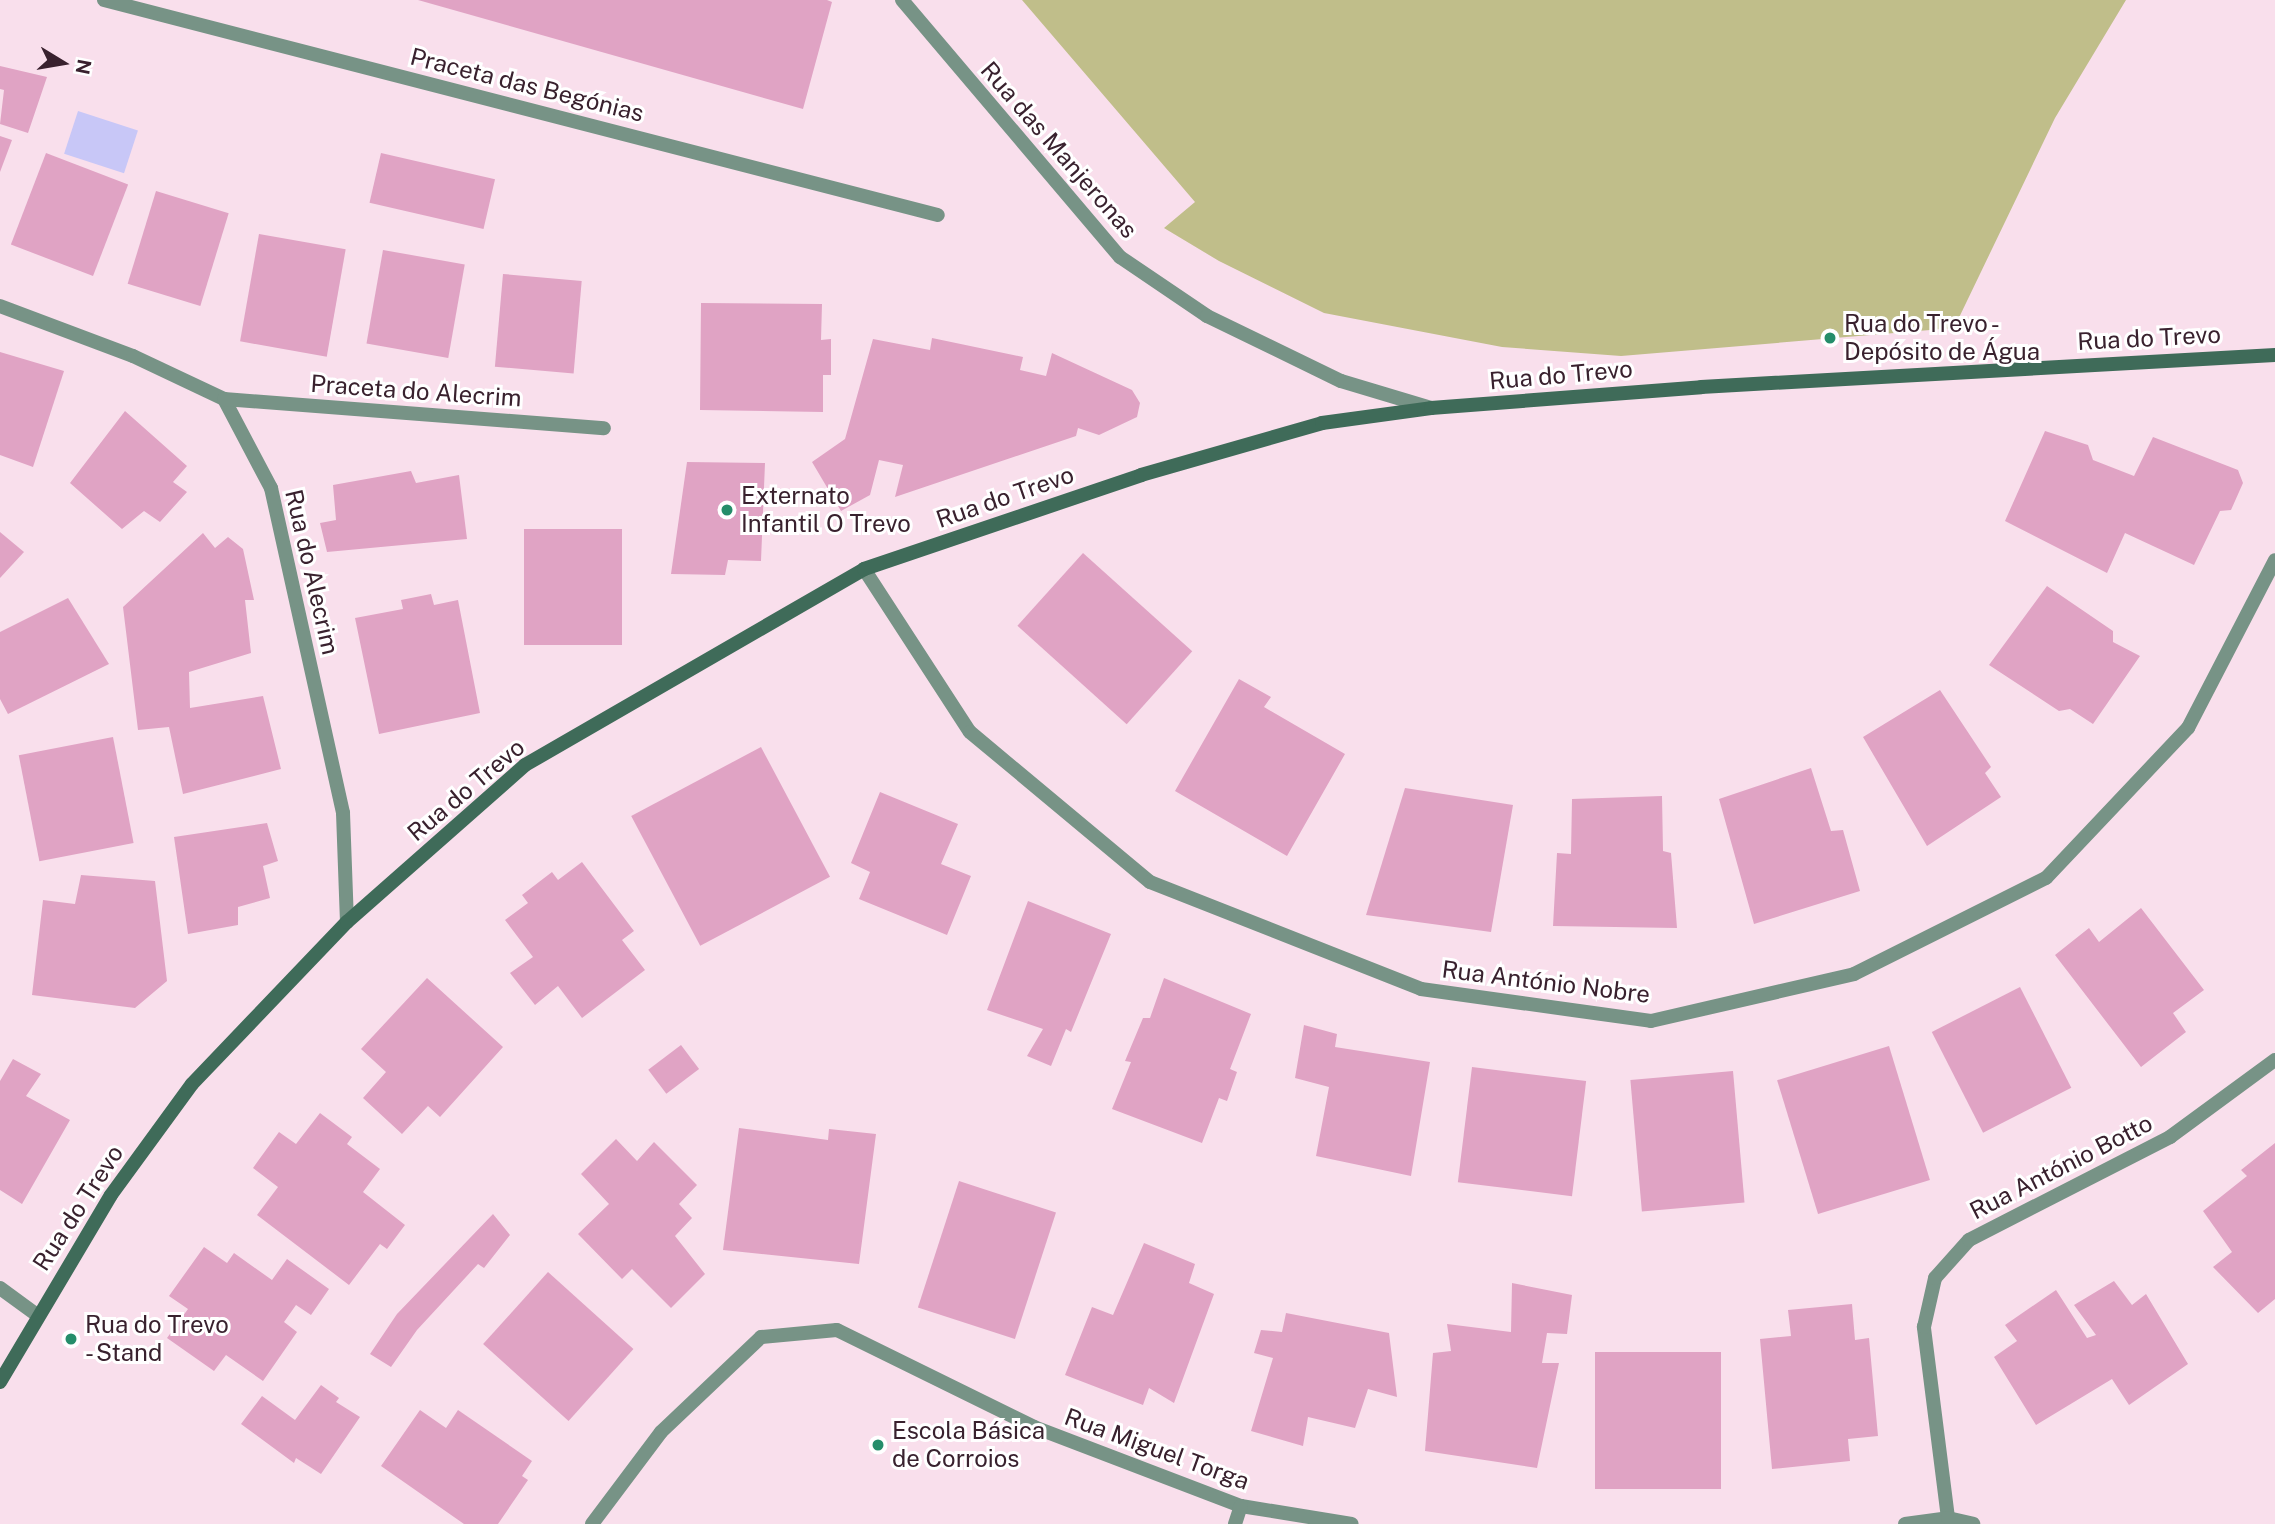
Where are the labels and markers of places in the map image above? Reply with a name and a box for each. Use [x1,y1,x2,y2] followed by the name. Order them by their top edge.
[1844,310,2041,366] place label: Rua do Trevo - Depósito de Água
[1822,330,1838,346] marker: Rua do Trevo - Depósito de Água
[741,482,911,538] place label: Externato Infantil O Trevo
[719,502,735,518] marker: Externato Infantil O Trevo
[85,1311,229,1367] place label: Rua do Trevo - Stand
[63,1331,79,1347] marker: Rua do Trevo - Stand
[892,1417,1045,1473] place label: Escola Básica de Corroios
[870,1437,886,1453] marker: Escola Básica de Corroios

